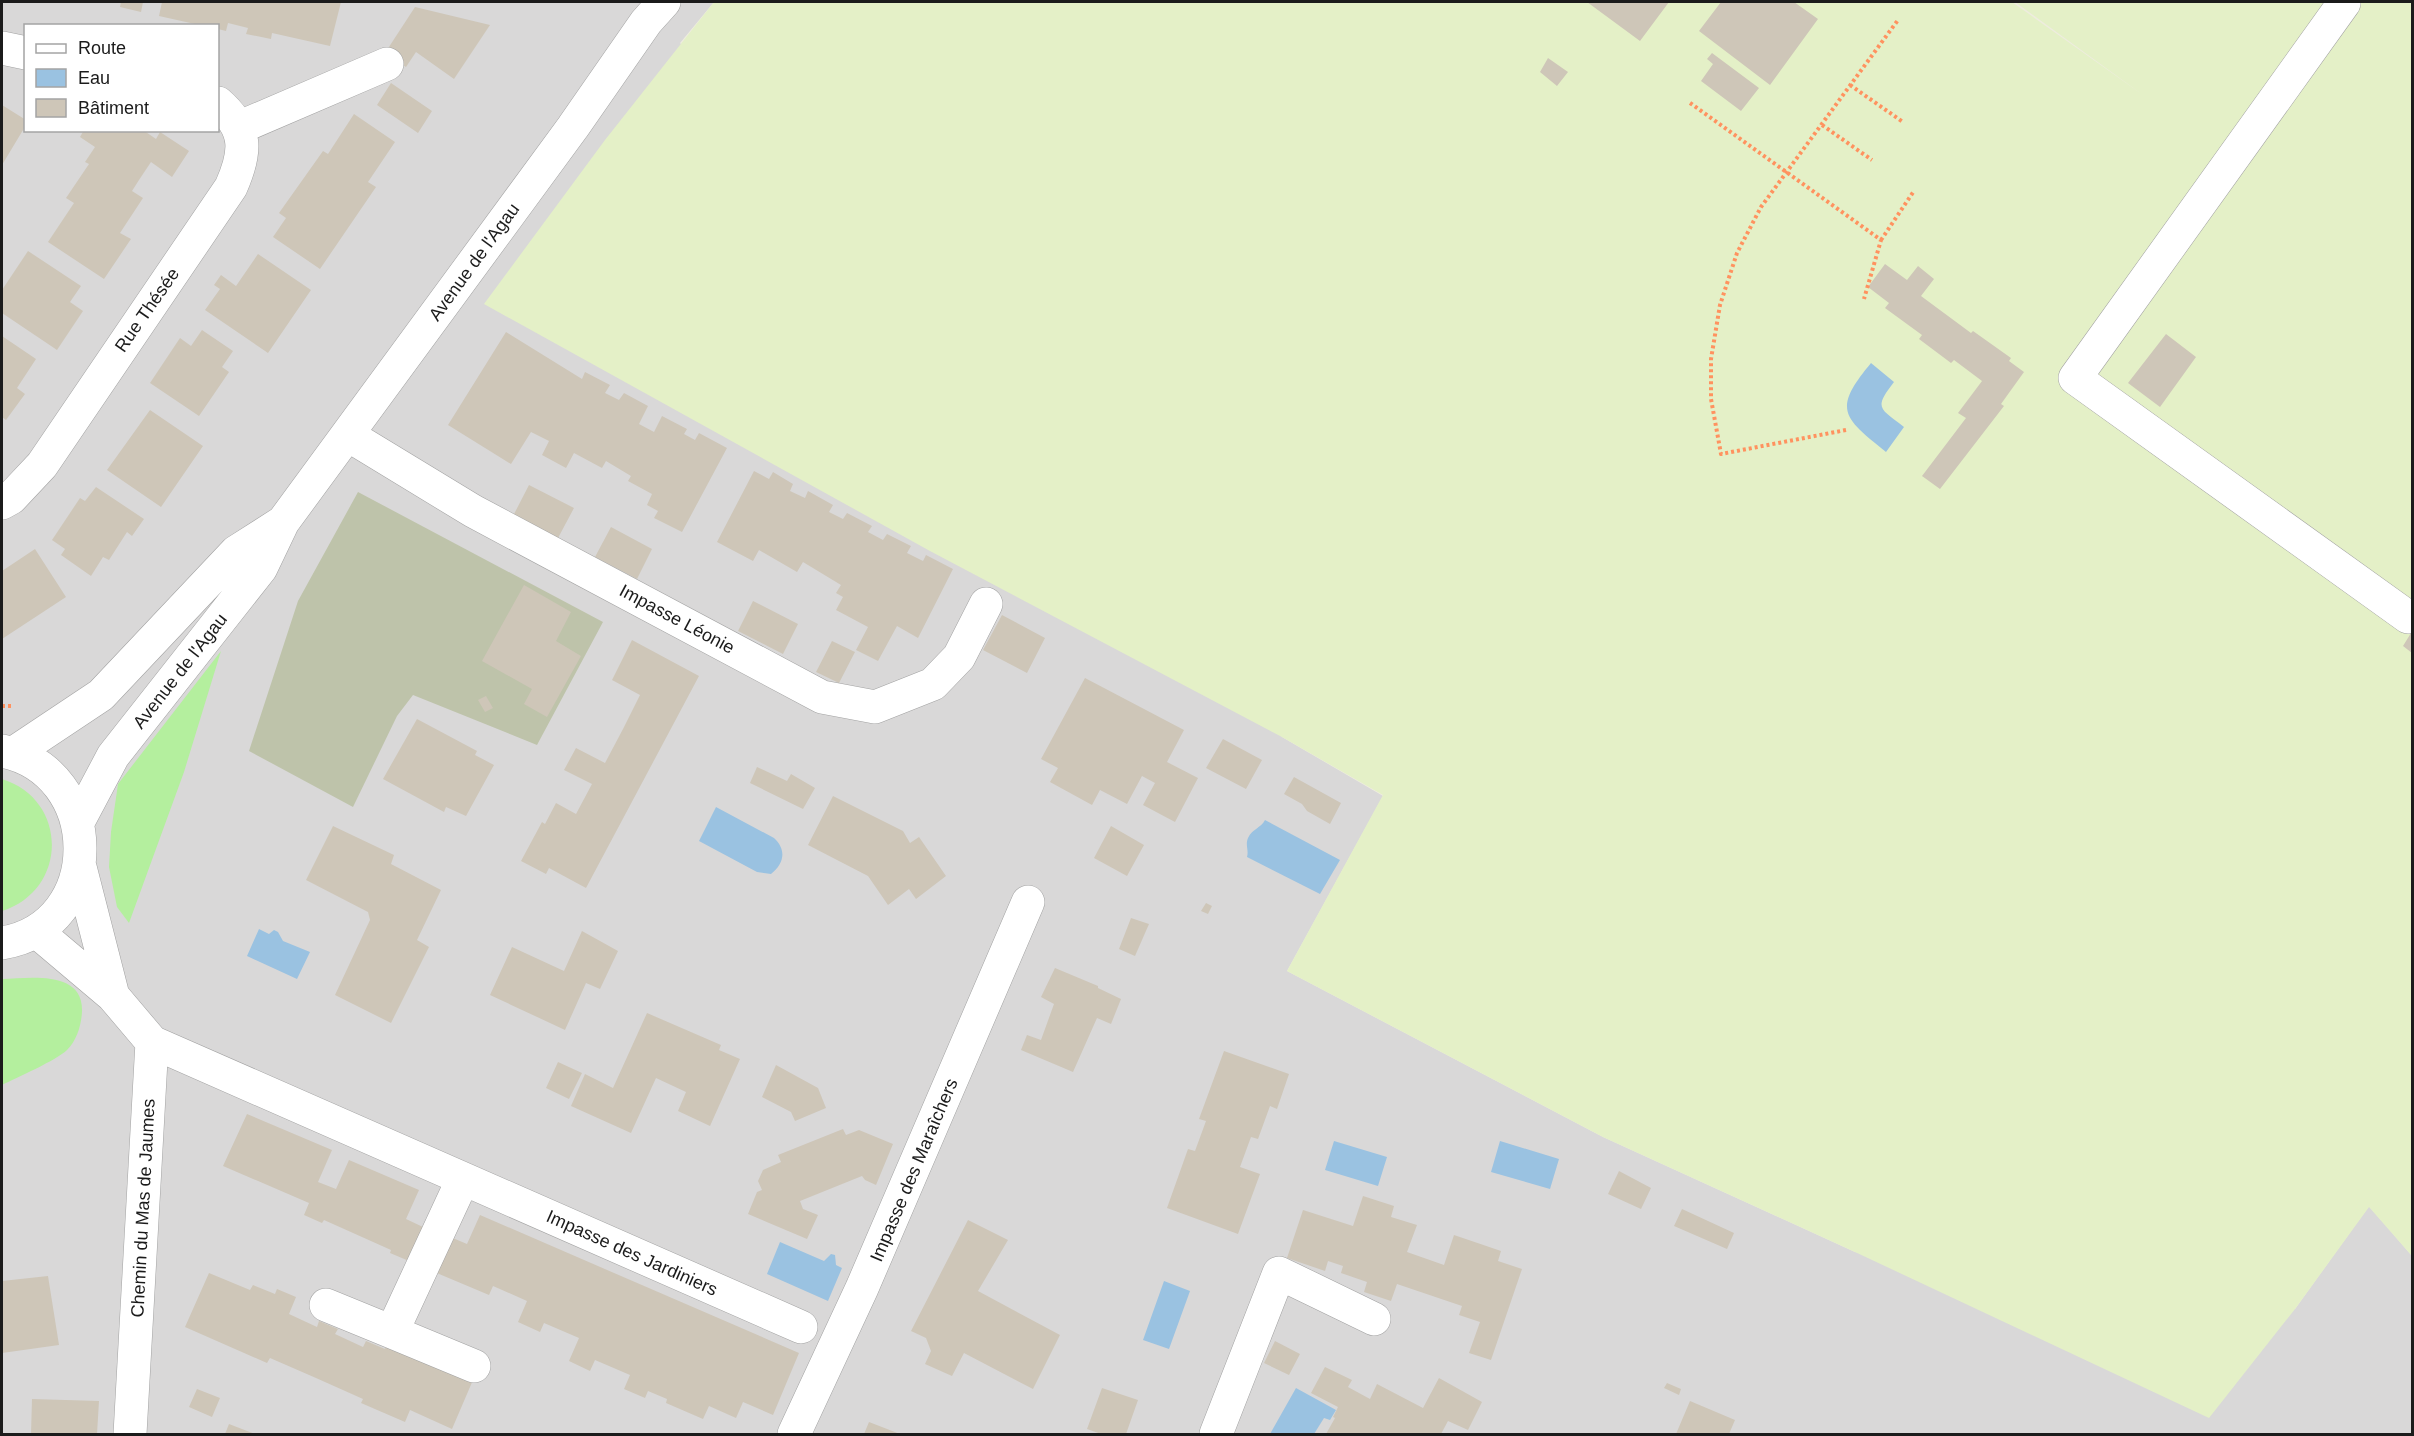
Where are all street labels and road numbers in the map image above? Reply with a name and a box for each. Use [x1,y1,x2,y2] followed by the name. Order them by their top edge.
[425,199,523,325] street label: Avenue de l'Agau
[111,264,183,356] street label: Rue Thésée
[616,580,738,658] street label: Impasse Léonie
[129,610,231,732] street label: Avenue de l'Agau
[866,1075,962,1265] street label: Impasse des Maraîchers
[127,1098,159,1318] street label: Chemin du Mas de Jaumes
[543,1206,721,1300] street label: Impasse des Jardiniers

